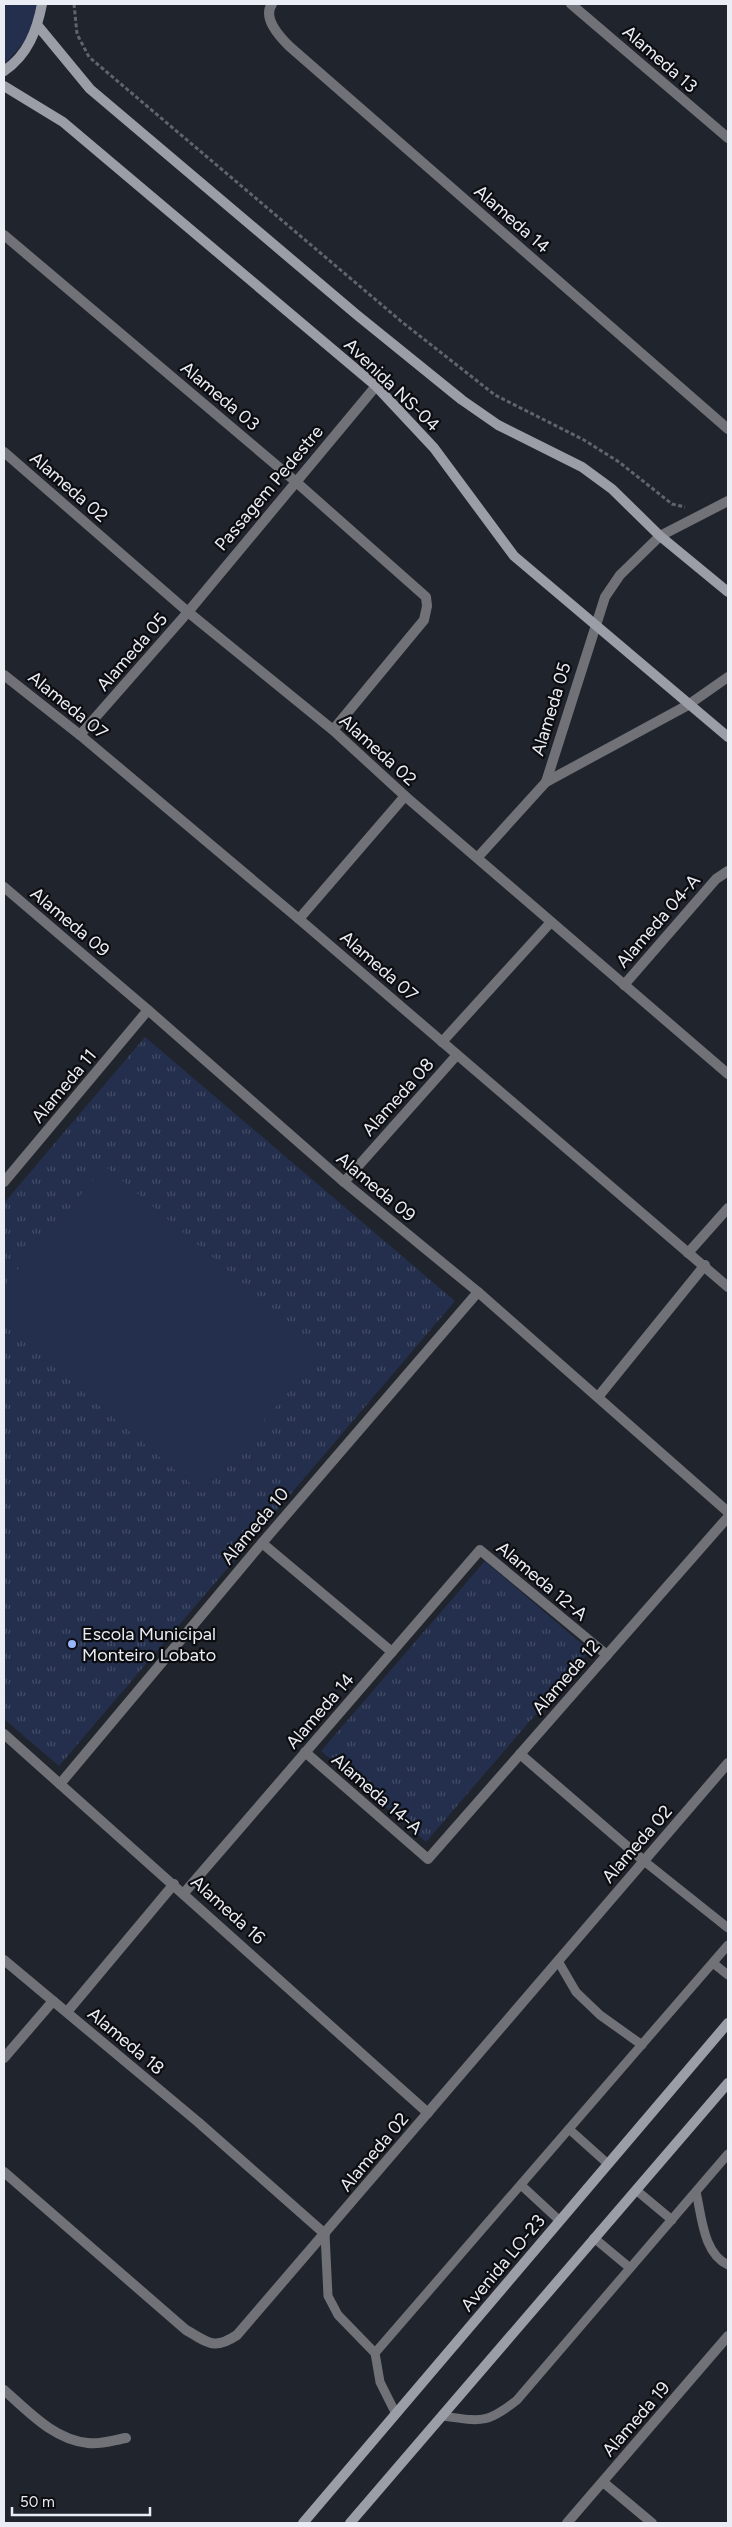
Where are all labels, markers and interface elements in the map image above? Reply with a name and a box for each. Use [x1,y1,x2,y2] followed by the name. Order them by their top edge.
[618,21,702,97] street label: Alameda 13
[470,180,554,258] street label: Alameda 14
[340,334,444,436] street label: Avenida NS-04
[176,357,264,435] street label: Alameda 03
[210,421,328,555] street label: Passagem Pedestre
[25,447,113,527] street label: Alameda 02
[92,608,172,696] street label: Alameda 05
[526,660,576,758] street label: Alameda 05
[24,666,112,744] street label: Alameda 07
[335,710,421,790] street label: Alameda 02
[611,870,705,972] street label: Alameda 04-A
[26,883,114,961] street label: Alameda 09
[336,926,423,1006] street label: Alameda 07
[27,1045,101,1127] street label: Alameda 11
[357,1054,439,1140] street label: Alameda 08
[332,1148,420,1226] street label: Alameda 09
[216,1483,294,1569] street label: Alameda 10
[492,1537,592,1625] street label: Alameda 12-A
[82,1623,216,1666] place label: Escola Municipal Monteiro Lobato
[527,1635,605,1719] street label: Alameda 12
[66,1638,78,1650] marker: Escola Municipal Monteiro Lobato
[281,1669,359,1753] street label: Alameda 14
[327,1749,427,1839] street label: Alameda 14-A
[597,1800,677,1888] street label: Alameda 02
[186,1871,270,1949] street label: Alameda 16
[83,2003,169,2079] street label: Alameda 18
[335,2108,413,2196] street label: Alameda 02
[456,2210,550,2316] street label: Avenida LO-23
[597,2377,675,2461] street label: Alameda 19
[12,2484,150,2516] scale bar
[20,2493,55,2511] text: 50 m

